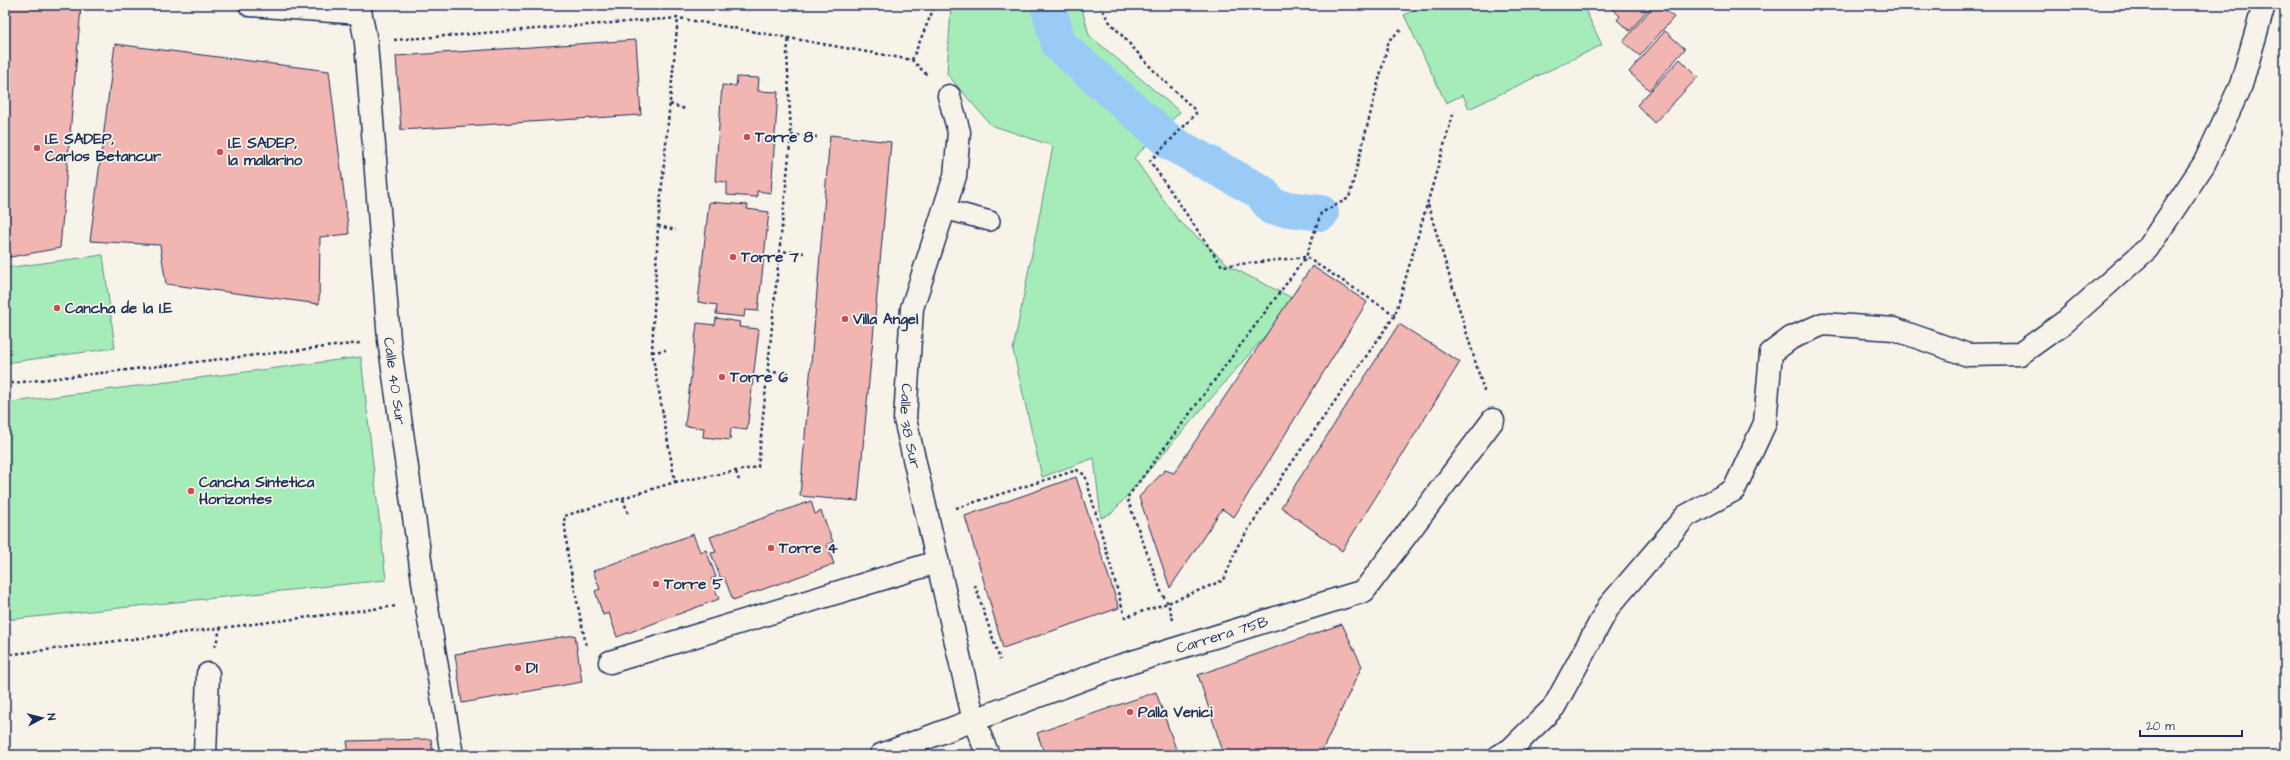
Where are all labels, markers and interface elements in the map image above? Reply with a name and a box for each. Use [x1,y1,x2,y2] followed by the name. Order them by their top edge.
[754,127,813,148] place label: Torre 8
[45,129,162,167] place label: I.E SADEP, Carlos Betancur
[742,132,752,142] marker: Torre 8
[228,133,303,171] place label: I.E SADEP, la mallarino
[32,143,42,153] marker: I.E SADEP, Carlos Betancur
[215,147,225,157] marker: I.E SADEP, la mallarino
[740,247,799,268] place label: Torre 7
[728,252,738,262] marker: Torre 7
[65,298,172,319] place label: Cancha de la I.E
[52,303,62,313] marker: Cancha de la I.E
[852,309,919,332] place label: Villa Angel
[840,314,850,324] marker: Villa Angel
[378,336,411,426] street label: Calle 40 Sur
[729,367,788,388] place label: Torre 6
[717,372,727,382] marker: Torre 6
[894,383,926,471] street label: Calle 38 Sur
[199,472,315,510] place label: Cancha Sintetica Horizontes
[186,486,196,496] marker: Cancha Sintetica Horizontes
[778,538,838,559] place label: Torre 4
[766,543,776,553] marker: Torre 4
[663,574,723,595] place label: Torre 5
[651,579,661,589] marker: Torre 5
[1174,611,1271,659] street label: Carrera 75B
[526,658,538,679] place label: D1
[513,663,523,673] marker: D1
[22,698,62,738] north arrow
[1138,702,1213,723] place label: Palla Venici
[1125,707,1135,717] marker: Palla Venici
[2140,712,2242,738] scale bar
[44,713,59,721] text: N
[2146,718,2175,735] text: 20 m

